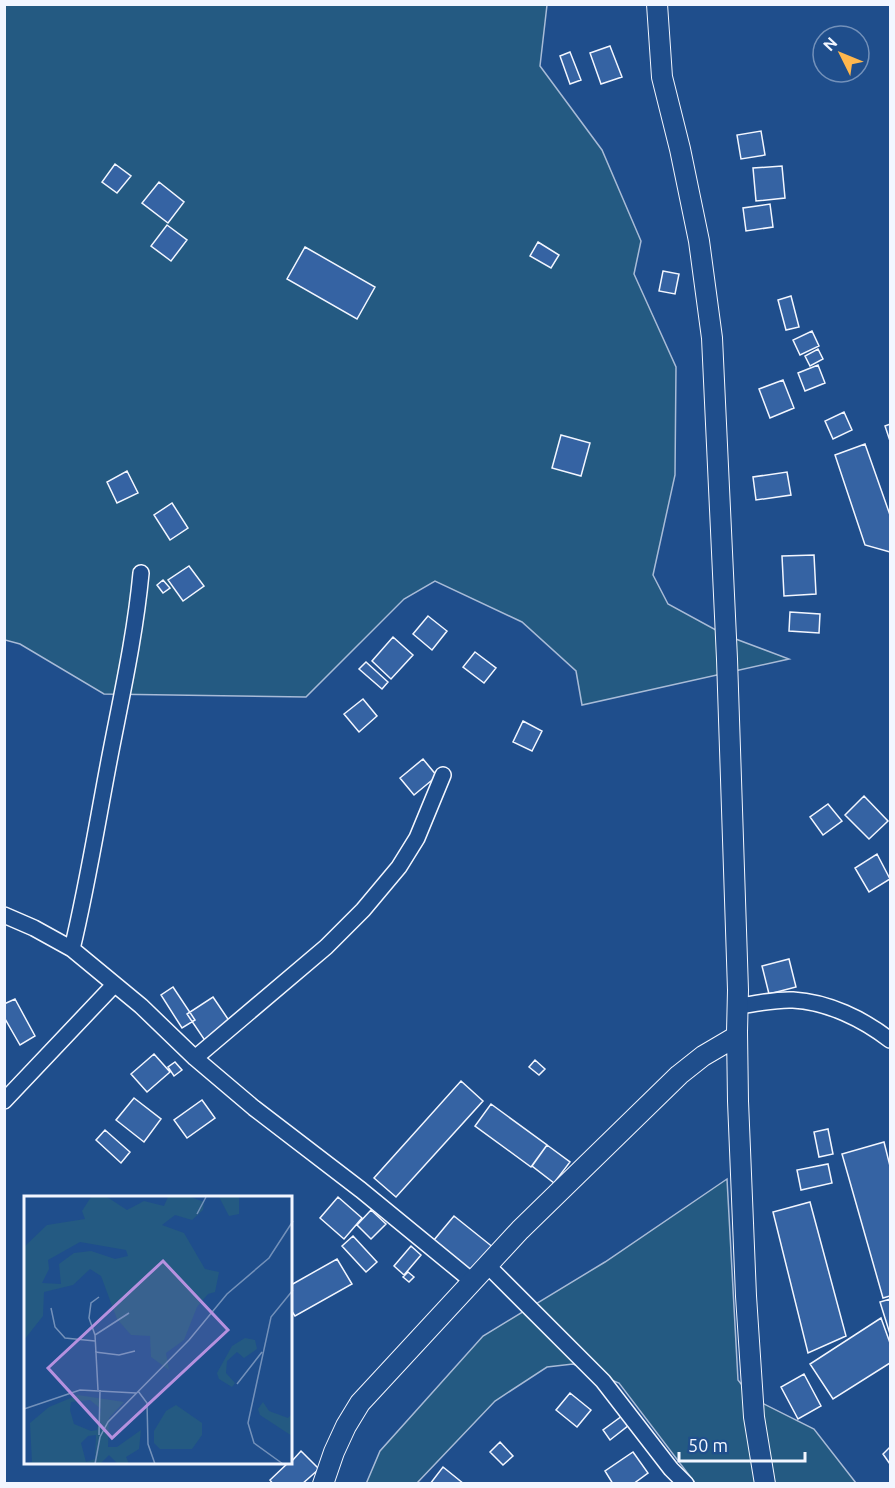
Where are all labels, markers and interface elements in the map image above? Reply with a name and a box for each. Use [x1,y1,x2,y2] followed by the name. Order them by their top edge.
[811,24,871,84] north arrow
[819,33,841,54] text: N
[24,1196,292,1464] inset map
[679,1425,805,1463] scale bar
[688,1435,728,1455] text: 50 m

